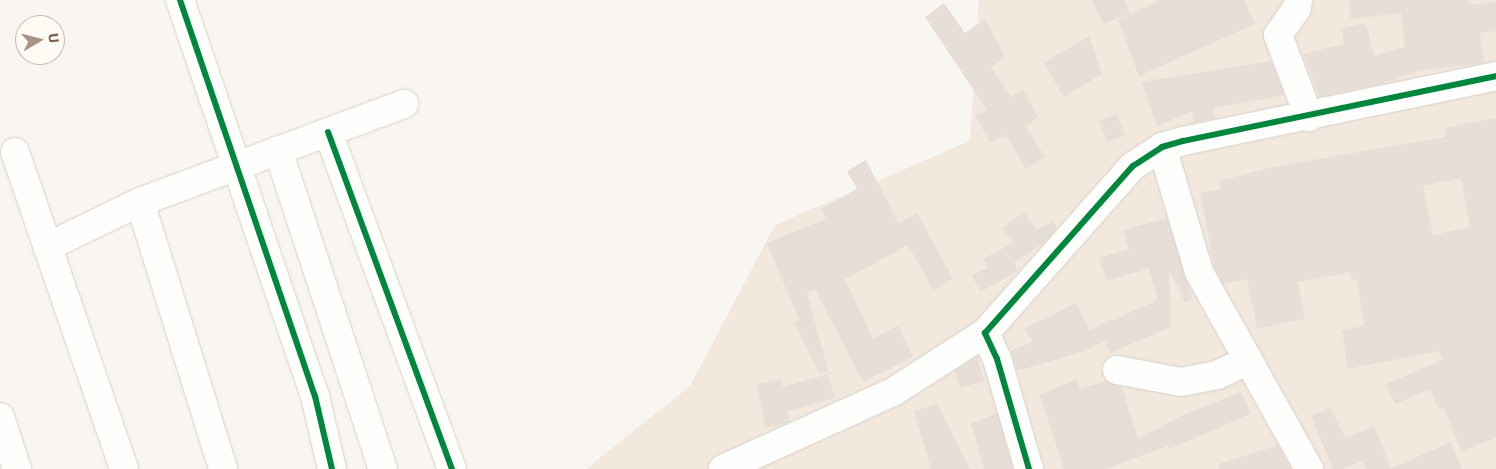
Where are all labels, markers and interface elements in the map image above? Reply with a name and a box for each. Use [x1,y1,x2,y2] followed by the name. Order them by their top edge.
[15,15,65,65] north arrow
[45,32,63,44] text: U

